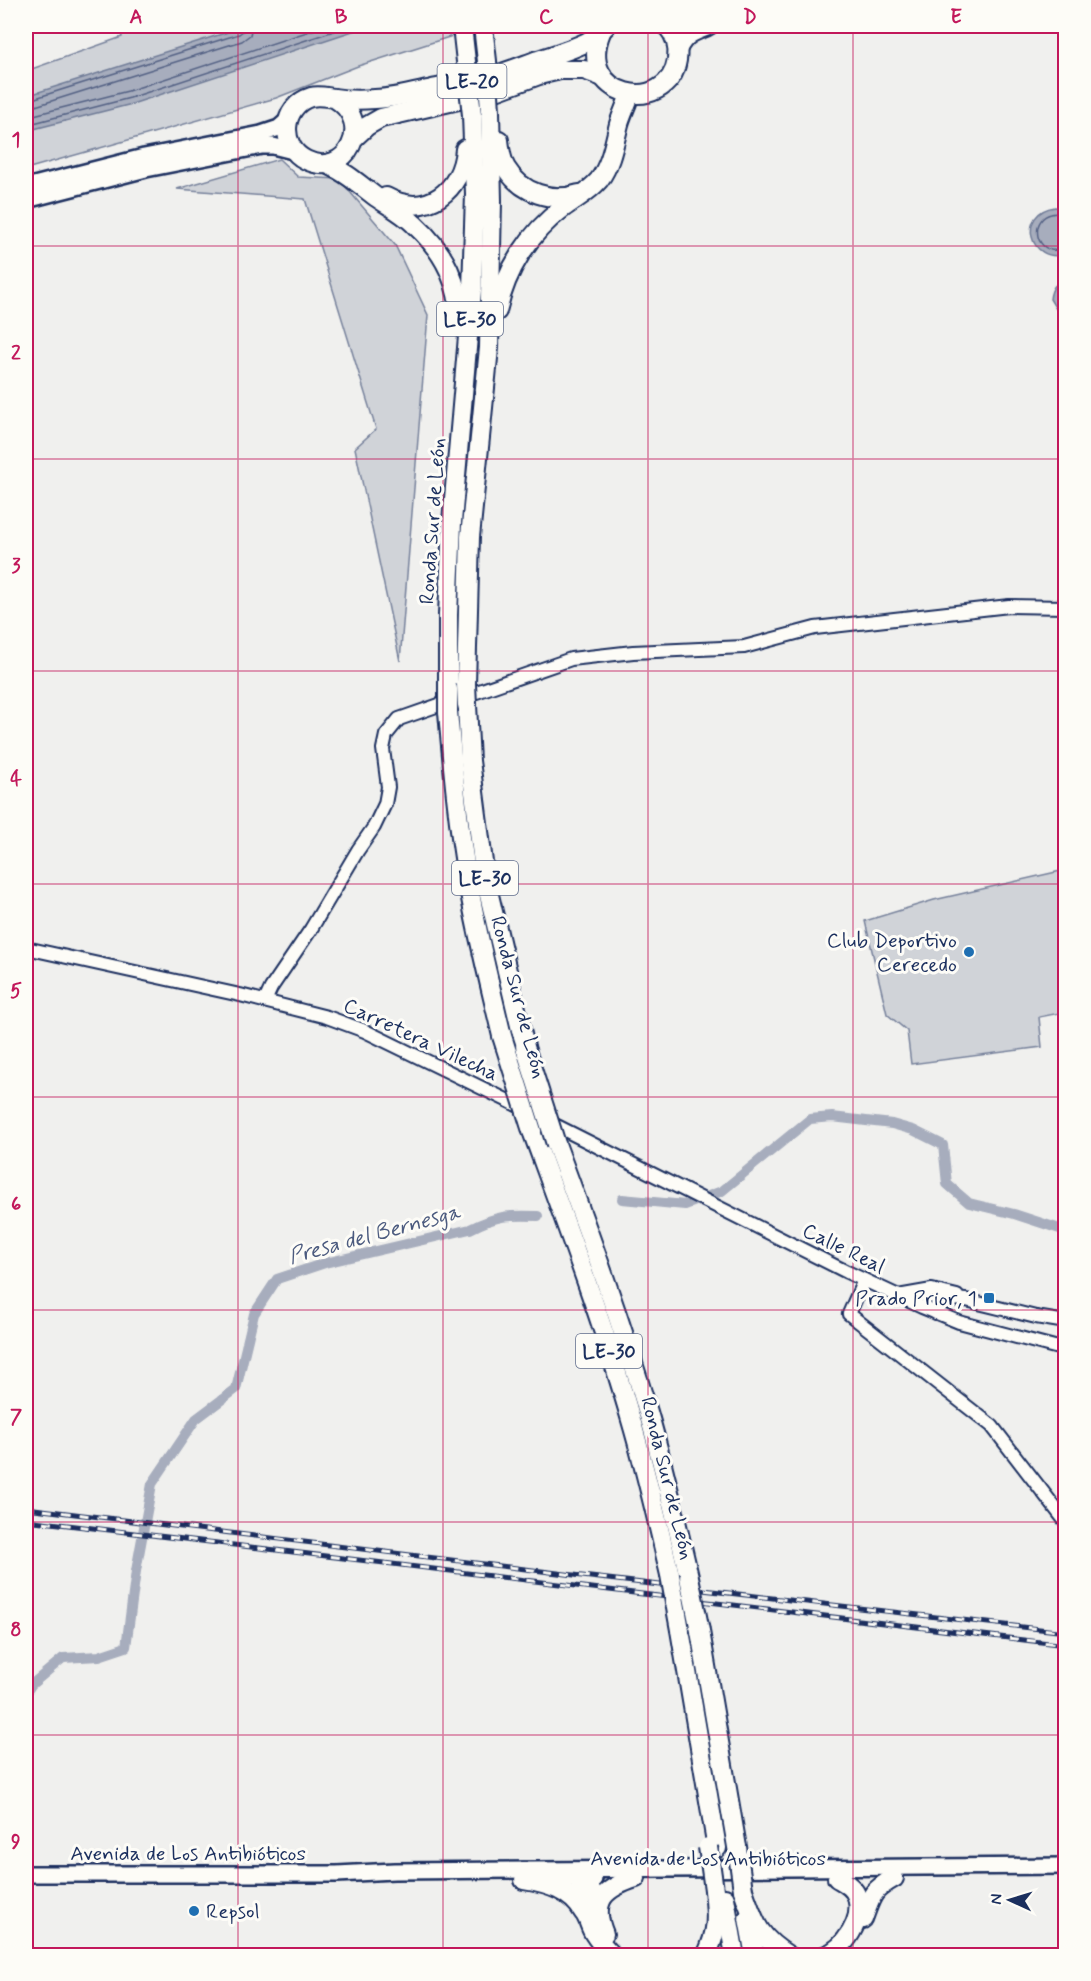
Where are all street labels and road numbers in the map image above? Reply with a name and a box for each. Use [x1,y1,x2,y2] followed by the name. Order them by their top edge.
[438,64,506,98] road number: LE-20
[437,302,503,336] road number: LE-30
[413,437,453,605] street label: Ronda Sur de León
[452,861,518,895] road number: LE-30
[483,913,553,1082] street label: Ronda Sur de León
[339,992,503,1088] street label: Carretera Vilecha
[797,1217,890,1281] street label: Calle Real
[576,1334,642,1368] road number: LE-30
[633,1394,701,1563] street label: Ronda Sur de León
[70,1840,306,1868] street label: Avenida de Los Antibióticos
[590,1845,826,1873] street label: Avenida de Los Antibióticos

